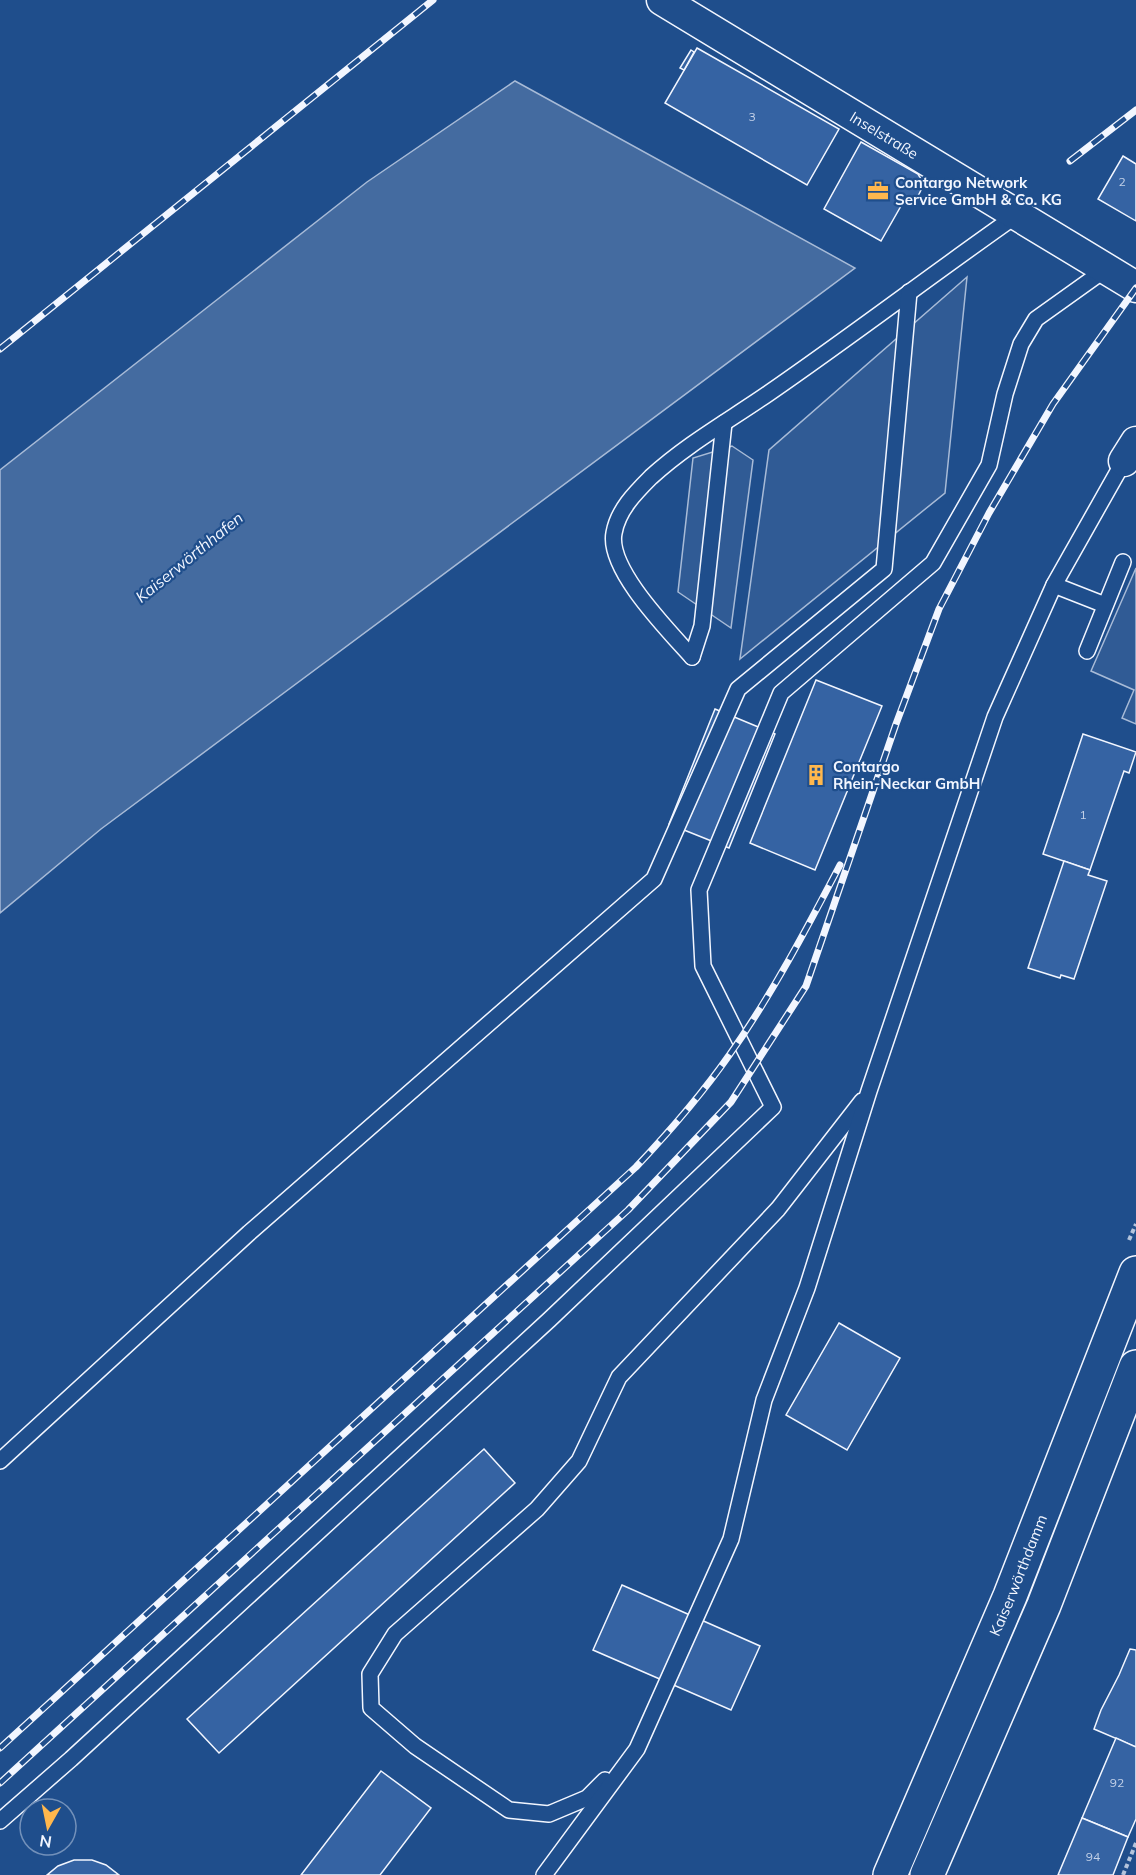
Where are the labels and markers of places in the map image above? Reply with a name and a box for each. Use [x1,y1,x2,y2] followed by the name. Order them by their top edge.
[895,173,1062,209] place label: Contargo Network Service GmbH & Co. KG
[866,179,890,203] office icon: Contargo Network Service GmbH & Co. KG
[833,757,980,793] place label: Contargo Rhein-Neckar GmbH
[804,763,828,787] building icon: Contargo Rhein-Neckar GmbH

